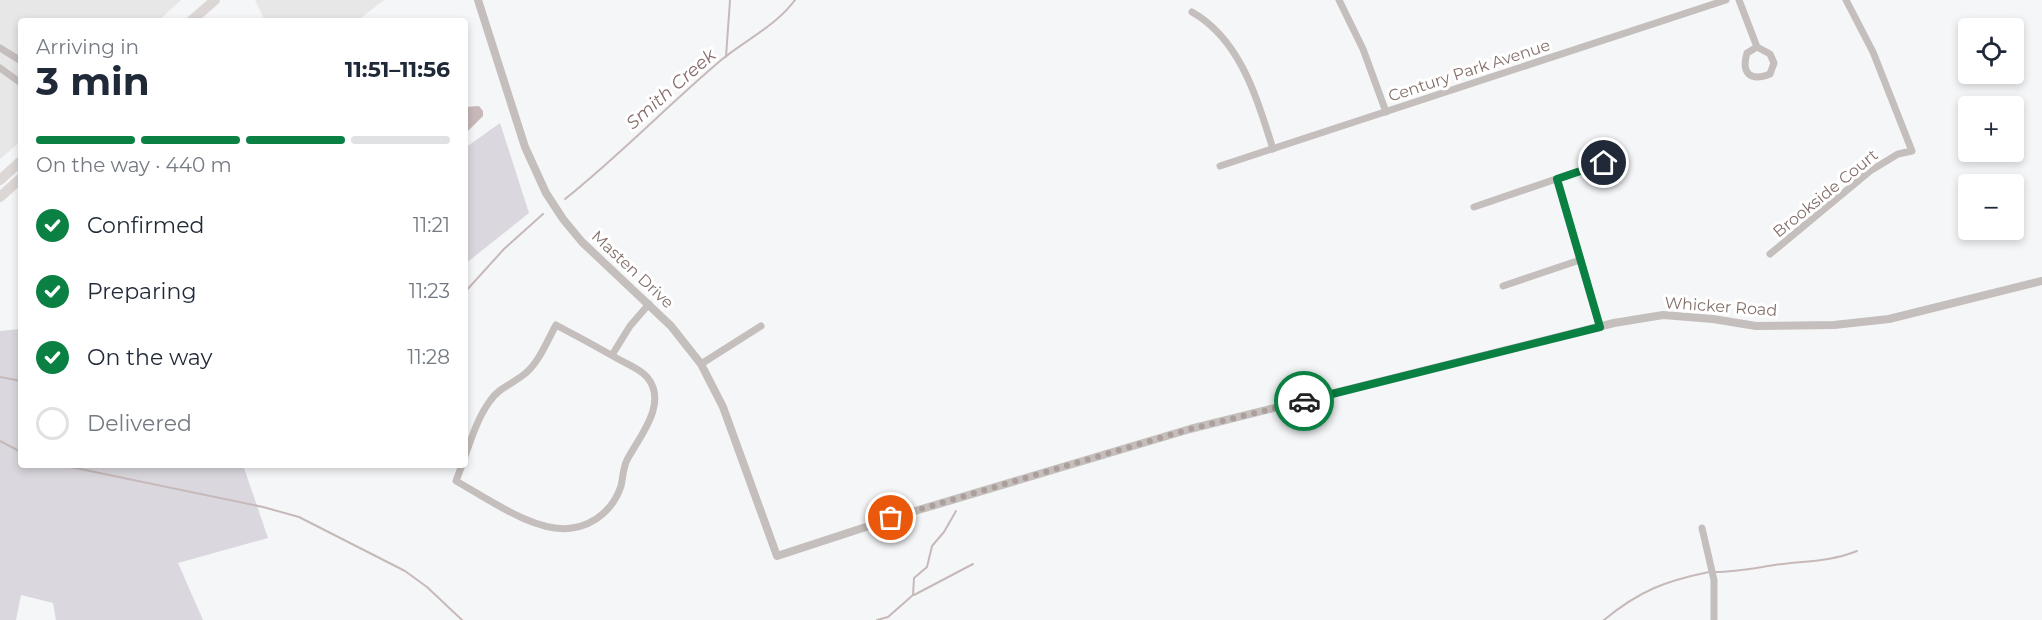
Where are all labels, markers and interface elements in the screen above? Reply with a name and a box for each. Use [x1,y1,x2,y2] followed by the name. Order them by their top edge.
[1958,18,2024,240] map controls
[1958,18,2024,84] button: locate
[36,35,139,59] text: Arriving in
[1386,35,1552,106] street label: Century Park Avenue
[622,43,721,134] water label: Smith Creek
[345,56,450,83] text: 11:51–11:56
[36,57,150,105] text: 3 min
[1958,96,2024,162] button: +
[1578,137,1629,188] pin
[1769,145,1882,241] street label: Brookside Court
[1587,146,1620,179] icon: home
[36,153,232,177] text: On the way · 440 m
[1958,174,2024,240] button: −
[36,209,69,242] icon: check
[87,212,204,239] text: Confirmed
[413,213,450,237] text: 11:21
[588,227,678,312] street label: Masten Drive
[36,275,69,308] icon: check
[87,278,196,305] text: Preparing
[409,279,450,303] text: 11:23
[1664,293,1778,320] street label: Whicker Road
[36,341,69,374] icon: check
[87,344,212,371] text: On the way
[407,345,450,369] text: 11:28
[1274,371,1334,431] courier
[1288,385,1321,418] icon: car
[87,410,192,437] text: Delivered
[865,492,916,543] pin
[874,501,907,534] icon: bag

